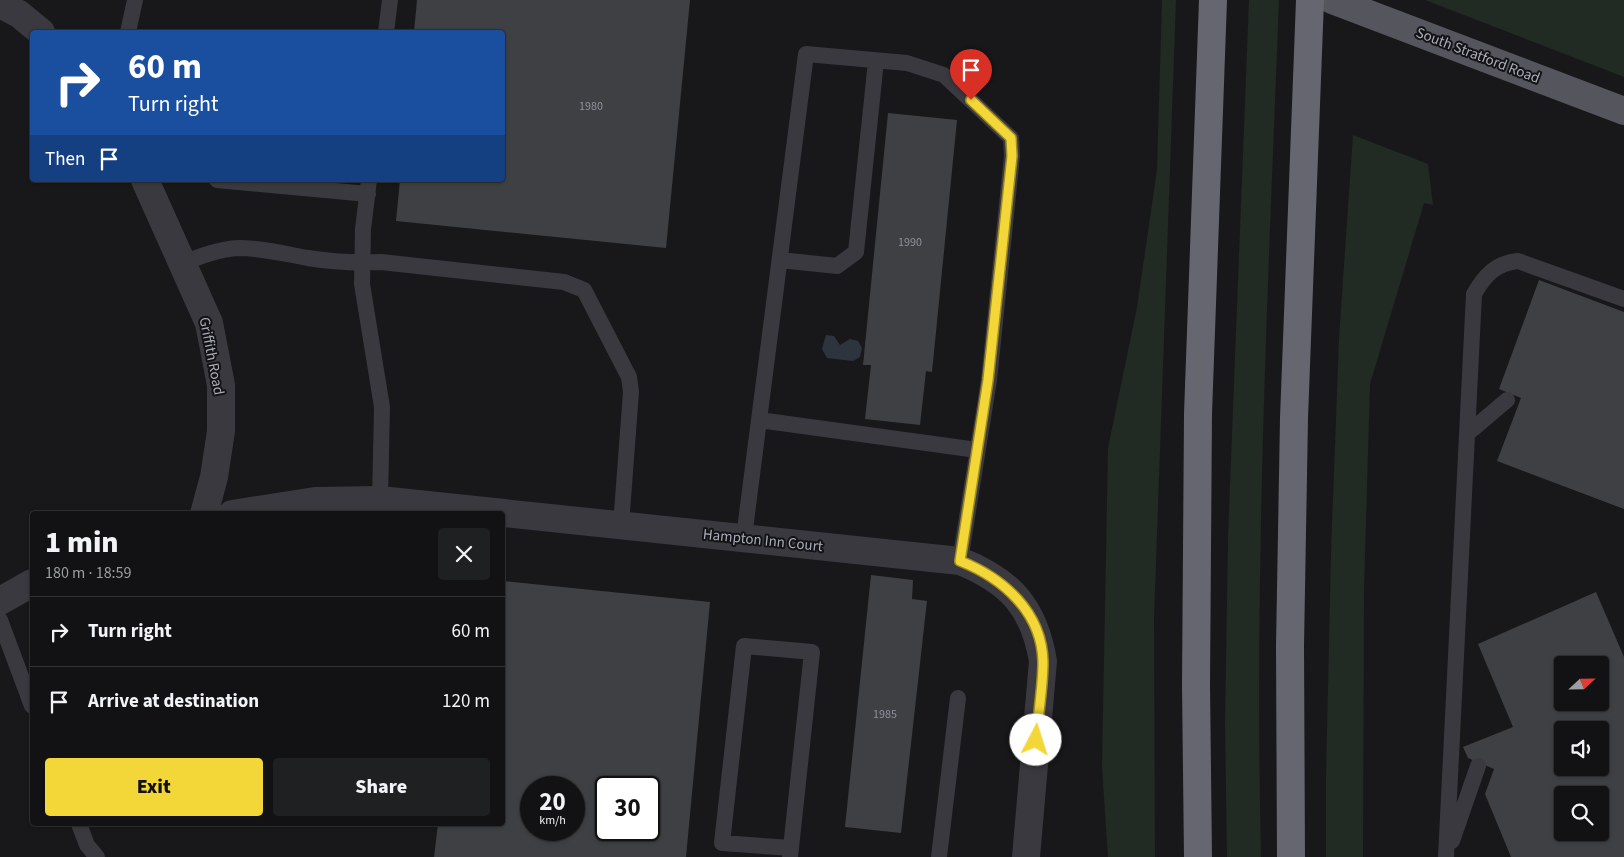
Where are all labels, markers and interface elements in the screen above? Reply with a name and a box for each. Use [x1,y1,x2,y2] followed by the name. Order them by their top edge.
[1413,22,1543,89] street label: South Stratford Road
[128,42,202,92] text: 60 m
[950,49,992,100] pin
[45,50,110,115] icon: right
[957,56,985,84] icon: arrive
[128,88,218,120] text: Turn right
[579,98,603,115] house number: 1980
[95,145,123,173] icon: arrive
[45,146,85,173] text: Then
[898,234,922,251] house number: 1990
[194,315,229,397] street label: Griffith Road
[45,521,119,564] text: 1 min
[702,524,824,557] street label: Hampton Inn Court
[438,528,490,580] button: close
[45,562,132,584] text: 180 m · 18:59
[45,618,73,646] icon: right
[88,618,172,645] text: Turn right
[452,618,490,645] text: 60 m
[1554,656,1609,711] north arrow
[1554,656,1609,841] map controls
[45,688,73,716] icon: arrive
[88,688,259,715] text: Arrive at destination
[442,688,490,715] text: 120 m
[873,706,897,723] house number: 1985
[1009,713,1061,765] position arrow
[1554,721,1609,776] button: sound
[45,758,263,816] button: Exit
[273,758,490,816] button: Share
[595,776,660,841] speed limit sign: 30
[539,784,566,820] text: 20
[1554,786,1609,841] button: search
[539,812,566,829] text: km/h

